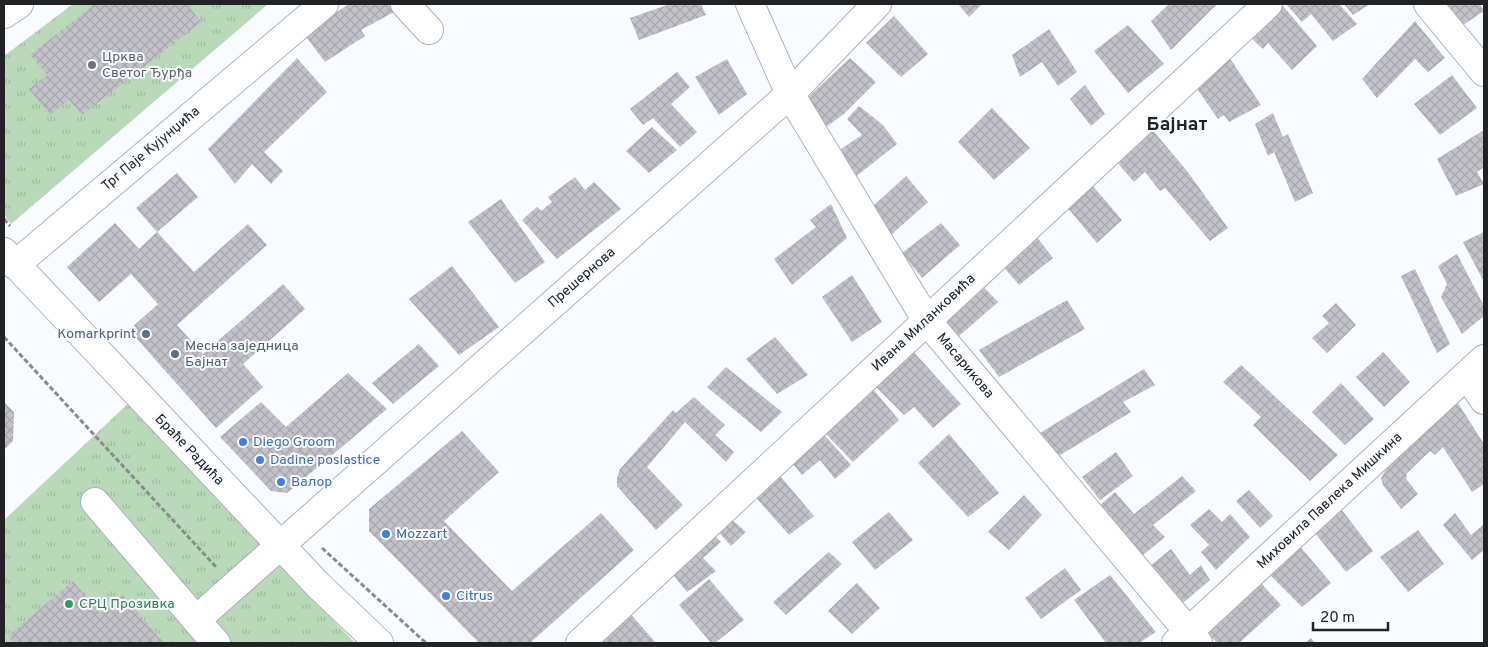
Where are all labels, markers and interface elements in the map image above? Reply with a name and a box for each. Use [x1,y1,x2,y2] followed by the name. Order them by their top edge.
[102,49,192,82] place label: Црква Светог Ђурђа
[86,59,98,71] marker: Црква Светог Ђурђа
[98,103,204,195] street label: Трг Паје Кујунџића
[1147,113,1207,137] district label: Бајнат
[545,244,619,312] street label: Прешернова
[869,271,979,375] street label: Ивана Миланковића
[57,326,136,343] place label: Komarkprint
[140,328,152,340] marker: Komarkprint
[933,330,997,402] street label: Масарикова
[185,338,299,371] place label: Месна заједница Бајнат
[169,348,181,360] marker: Месна заједница Бајнат
[151,411,227,489] street label: Браће Радића
[1254,429,1406,573] street label: Миховила Павлека Мишкина
[253,434,335,451] place label: Diego Groom
[237,436,249,448] marker: Diego Groom
[270,452,380,469] place label: Dadine poslastice
[254,454,266,466] marker: Dadine poslastice
[291,474,332,491] place label: Валор
[275,476,287,488] marker: Валор
[396,526,448,543] place label: Mozzart
[380,528,392,540] marker: Mozzart
[456,588,493,605] place label: Citrus
[440,590,452,602] marker: Citrus
[79,596,175,613] place label: СРЦ Прозивка
[63,598,75,610] marker: СРЦ Прозивка
[1313,600,1388,632] scale bar
[1320,609,1355,628] text: 20 m

